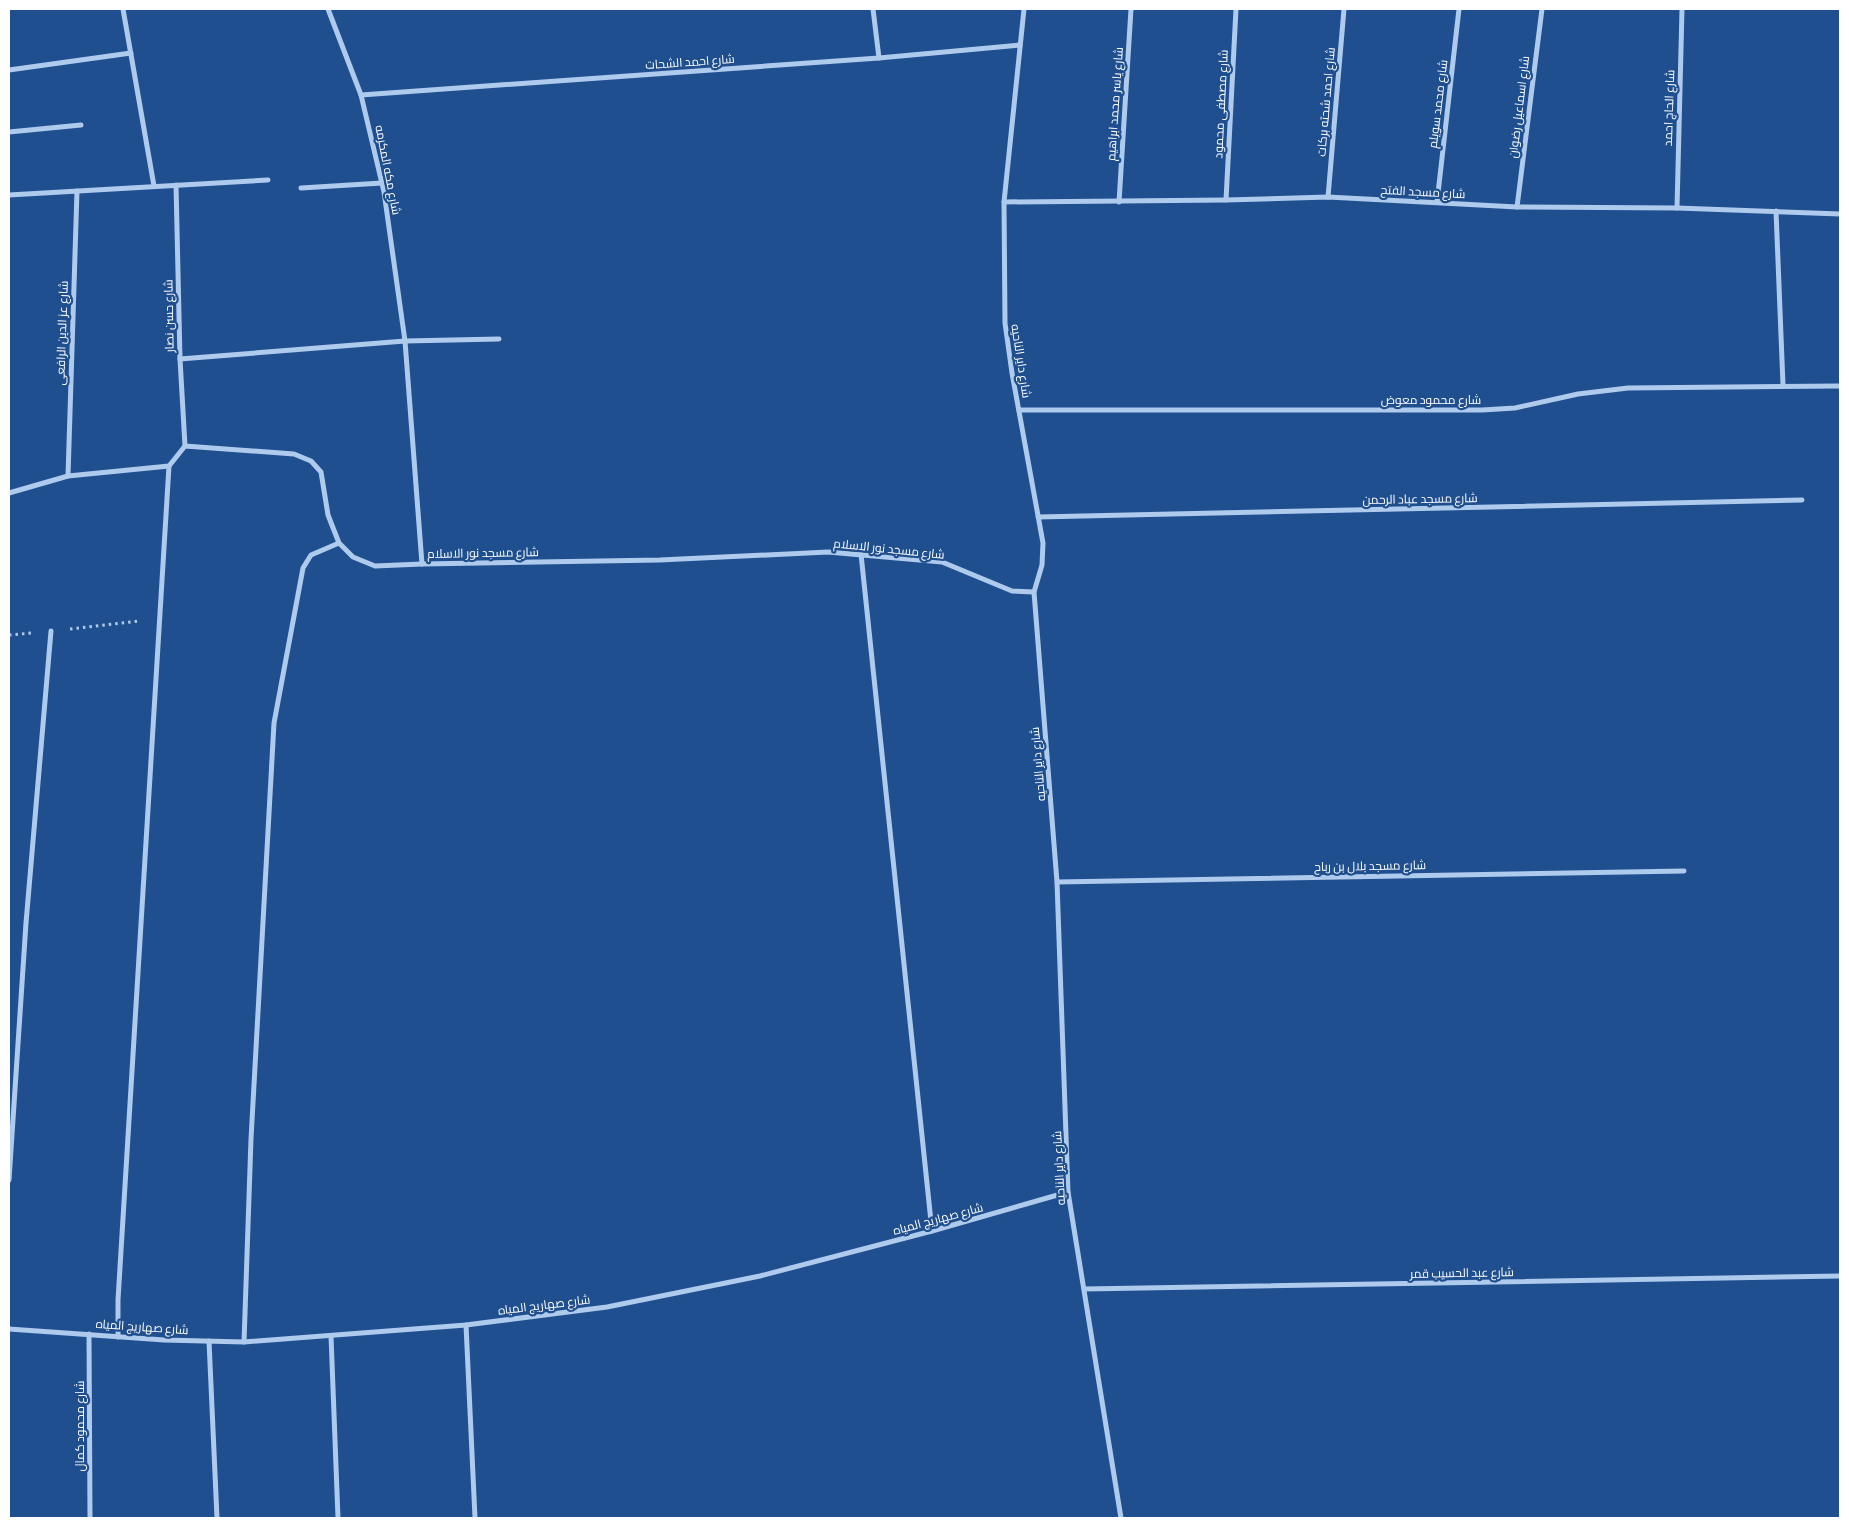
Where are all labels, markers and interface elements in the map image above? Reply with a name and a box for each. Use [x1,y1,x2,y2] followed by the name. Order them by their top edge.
[1103,46,1127,162] street label: شارع ياسر محمد ابراهيم
[1313,47,1339,157] street label: شارع احمد شحته بركات
[1210,49,1232,159] street label: شارع مصطفى محمود
[645,51,735,73] street label: شارع احمد الشحات
[1505,55,1533,159] street label: شارع اسماعيل رضوان
[1425,59,1451,149] street label: شارع محمد سويلم
[1660,69,1678,147] street label: شارع الحاج احمد
[371,124,405,216] street label: شارع مكه المكرمه
[1380,182,1466,202] street label: شارع مسجد الفتح
[160,279,178,354] street label: شارع حسن نصار
[52,280,72,386] street label: شارع عز الدين الرافعى
[1007,323,1035,399] street label: شارع داير الناحيه
[1381,392,1481,408] street label: شارع محمود معوض
[1362,490,1478,508] street label: شارع مسجد عباد الرحمن
[833,535,946,563] street label: شارع مسجد نور الاسلام
[427,544,539,562] street label: شارع مسجد نور الاسلام
[1027,726,1049,802] street label: شارع داير الناحيه
[1314,857,1426,875] street label: شارع مسجد بلال بن رباح
[1049,1130,1069,1206] street label: شارع داير الناحيه
[891,1199,985,1239] street label: شارع صهاريج المياه
[1409,1264,1514,1282] street label: شارع عبد الحسيب قمر
[497,1291,591,1319] street label: شارع صهاريج المياه
[95,1316,189,1338] street label: شارع صهاريج المياه
[72,1380,88,1471] street label: شارع محمود كمال

